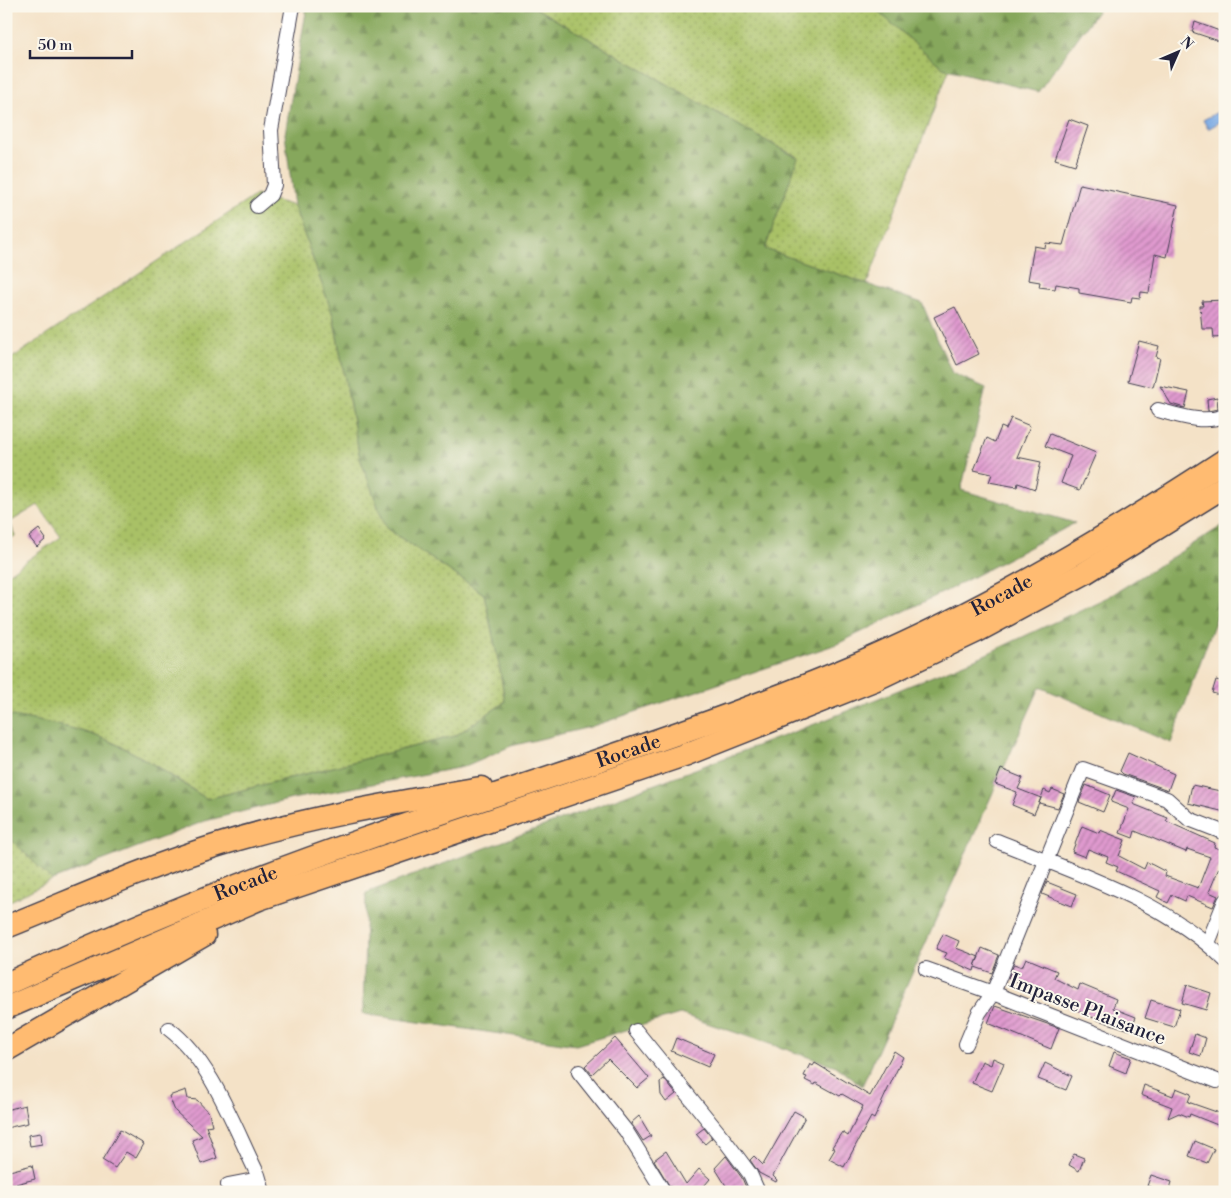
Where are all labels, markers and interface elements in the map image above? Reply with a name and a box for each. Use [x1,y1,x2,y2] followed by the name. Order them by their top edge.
[30,28,132,60] scale bar
[1154,28,1204,78] north arrow
[1176,33,1197,54] text: N
[38,36,72,55] text: 50 m
[967,569,1037,623] street label: Rocade
[593,729,664,774] street label: Rocade
[210,861,281,908] street label: Rocade
[1006,969,1169,1052] street label: Impasse Plaisance

